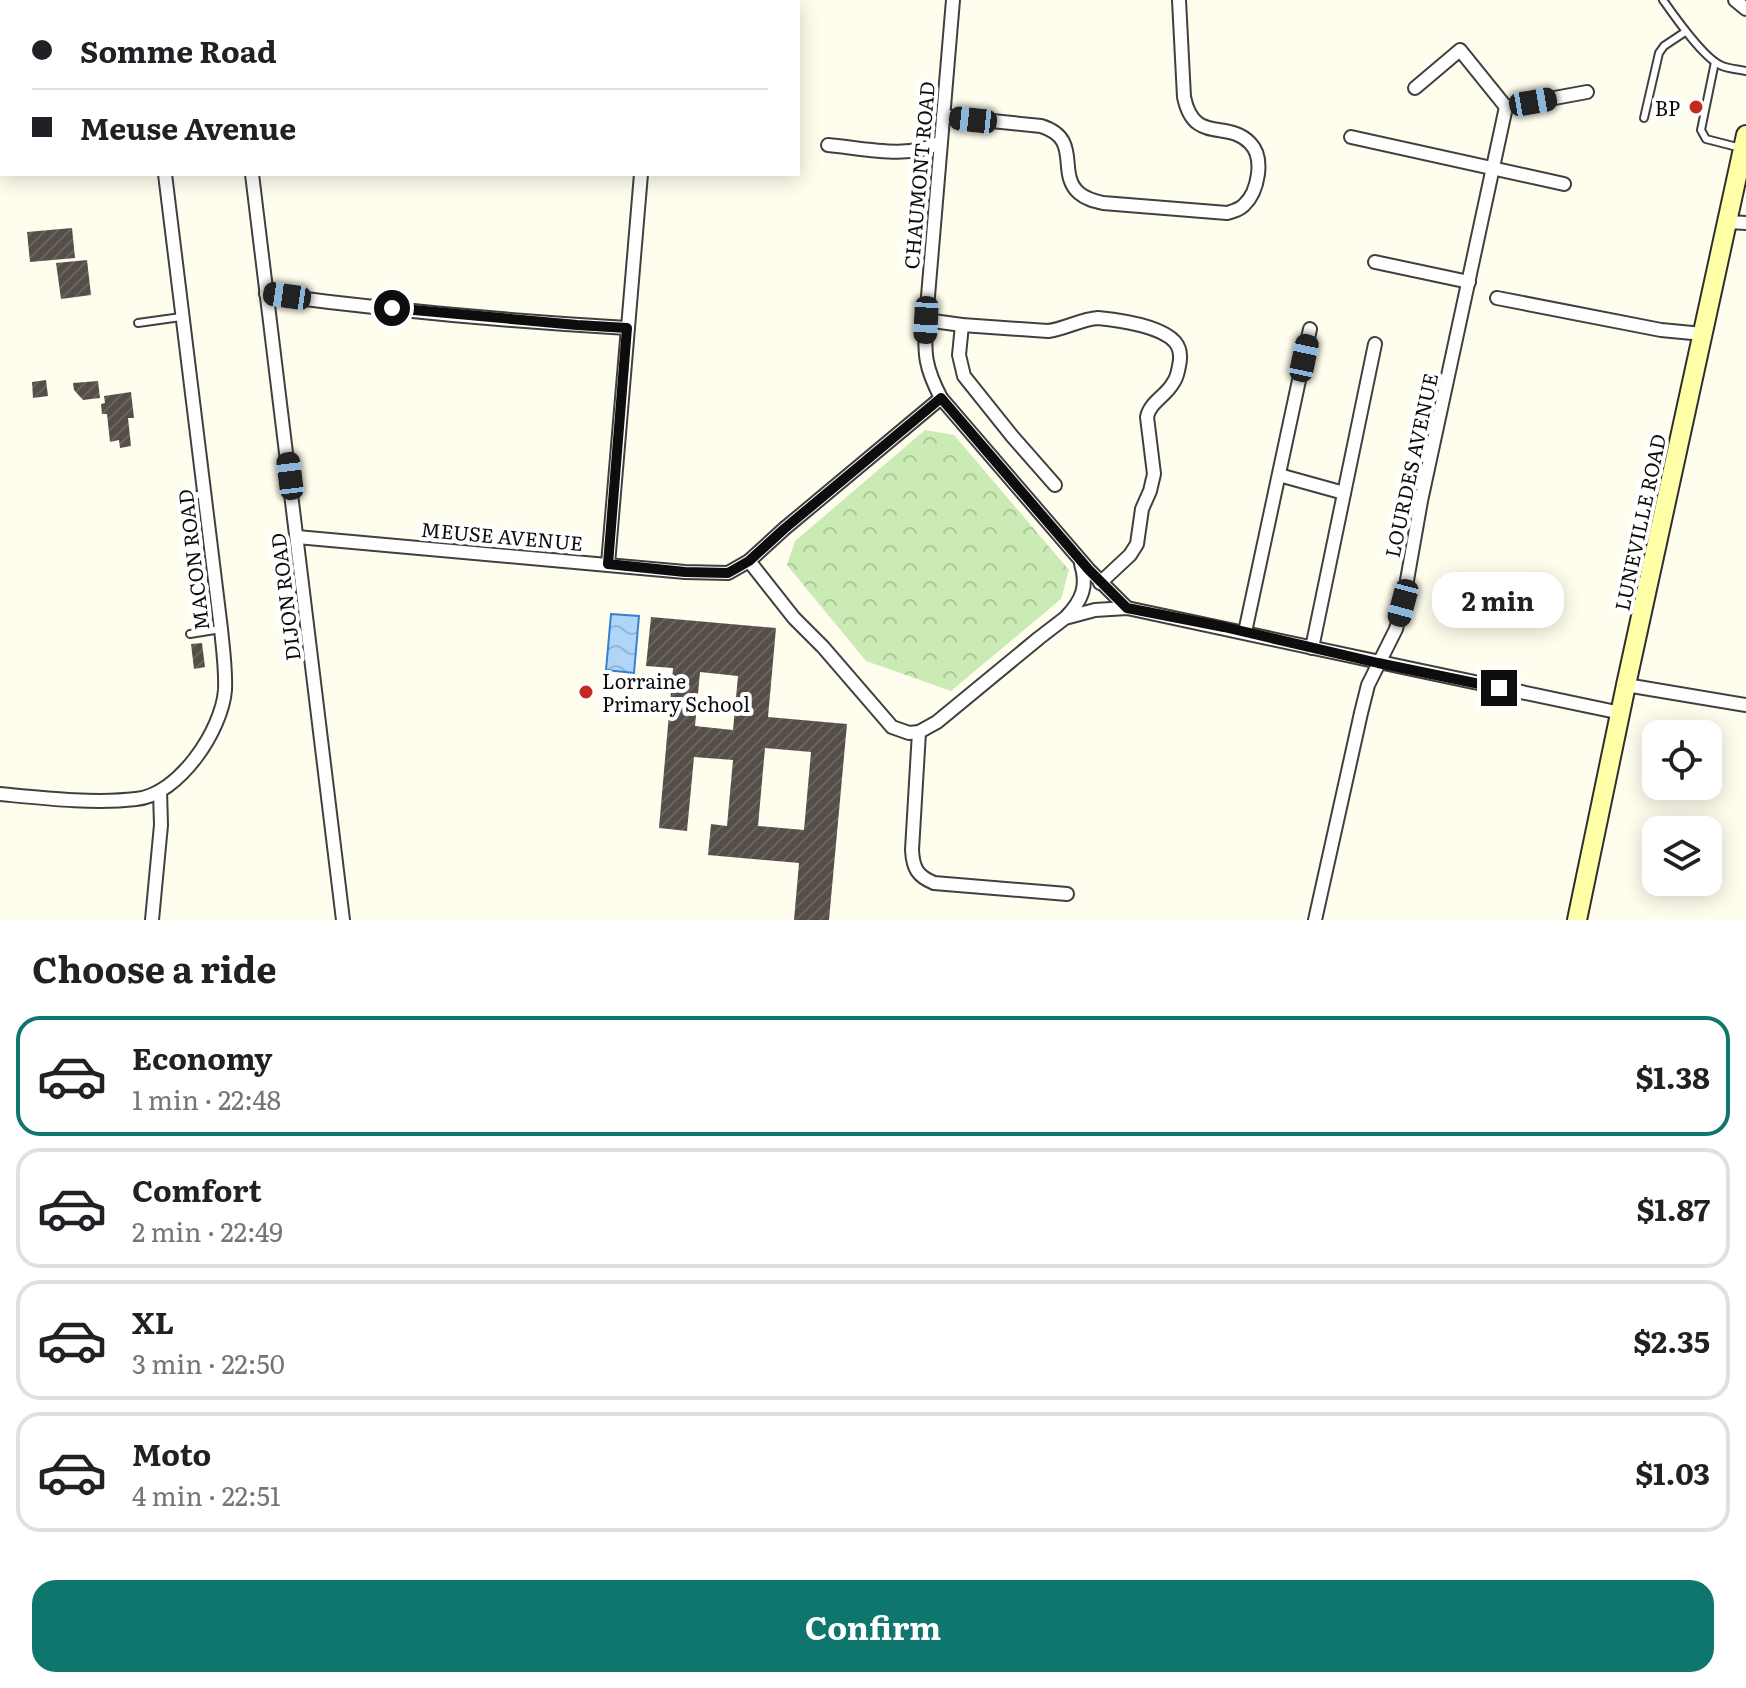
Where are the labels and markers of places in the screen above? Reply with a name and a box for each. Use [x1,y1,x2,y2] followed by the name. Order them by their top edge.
[1655,92,1680,122] place label: BP
[1687,98,1705,116] marker: BP
[602,665,750,718] place label: Lorraine Primary School
[577,683,595,701] marker: Lorraine Primary School

